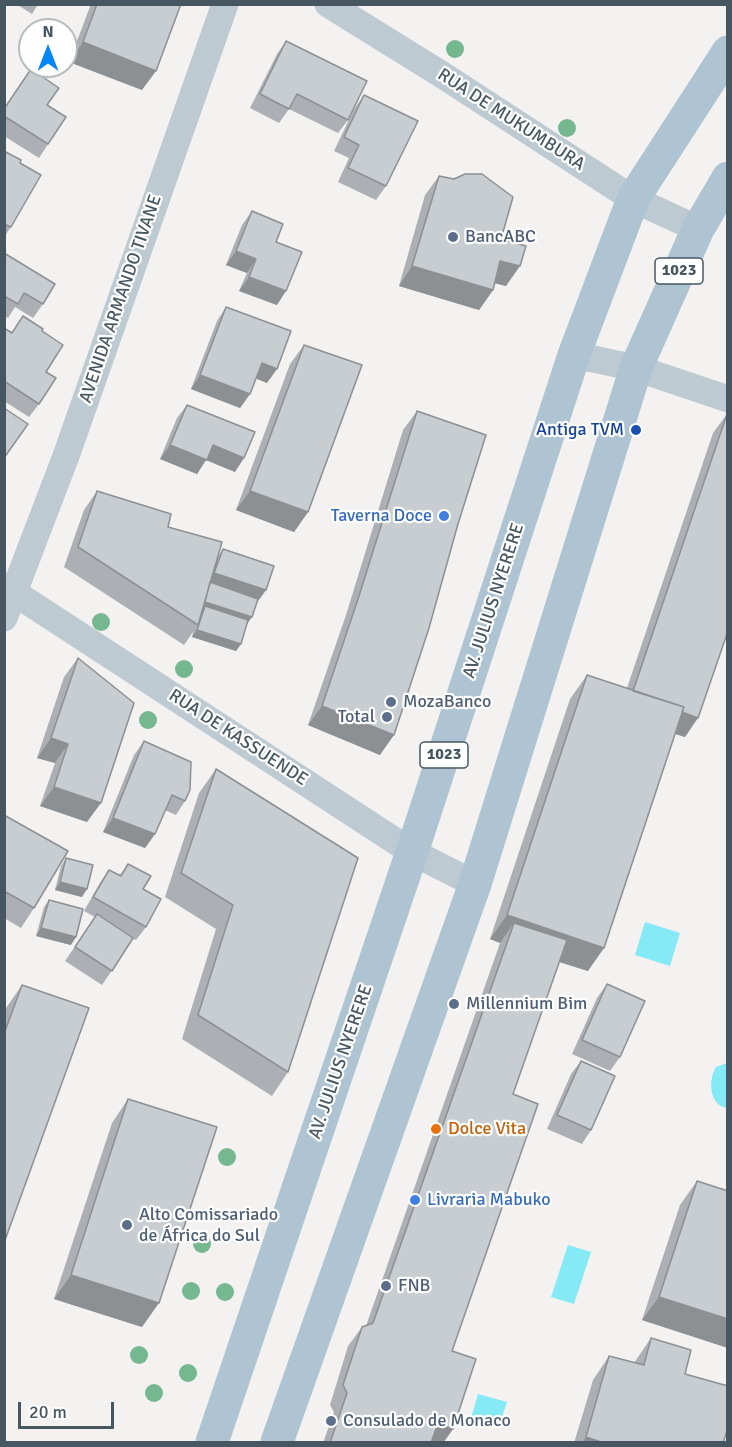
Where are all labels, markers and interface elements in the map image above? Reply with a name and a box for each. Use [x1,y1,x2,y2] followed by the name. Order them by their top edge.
[18,18,78,78] north arrow
[42,22,54,42] text: N
[433,64,589,176] street label: RUA DE MUKUMBURA
[75,192,167,406] street label: AVENIDA ARMANDO TIVANE
[465,226,536,248] place label: BancABC
[446,230,460,244] marker: BancABC
[655,258,703,284] road number: 1023
[536,419,624,441] place label: Antiga TVM
[629,423,643,437] marker: Antiga TVM
[331,505,432,527] place label: Taverna Doce
[437,509,451,523] marker: Taverna Doce
[459,521,529,681] street label: AV. JULIUS NYERERE
[165,685,311,791] street label: RUA DE KASSUENDE
[403,691,491,713] place label: MozaBanco
[384,695,398,709] marker: MozaBanco
[338,706,375,728] place label: Total
[380,710,394,724] marker: Total
[420,742,468,768] road number: 1023
[304,982,378,1142] street label: AV. JULIUS NYERERE
[466,993,587,1015] place label: Millennium Bim
[447,997,461,1011] marker: Millennium Bim
[448,1118,526,1140] place label: Dolce Vita
[429,1122,443,1136] marker: Dolce Vita
[427,1189,551,1211] place label: Livraria Mabuko
[408,1193,422,1207] marker: Livraria Mabuko
[139,1204,278,1246] place label: Alto Comissariado de África do Sul
[120,1218,134,1232] marker: Alto Comissariado de África do Sul
[398,1275,431,1297] place label: FNB
[379,1279,393,1293] marker: FNB
[21,1390,117,1428] scale bar
[29,1401,67,1423] text: 20 m
[343,1410,511,1432] place label: Consulado de Monaco
[324,1414,338,1428] marker: Consulado de Monaco

